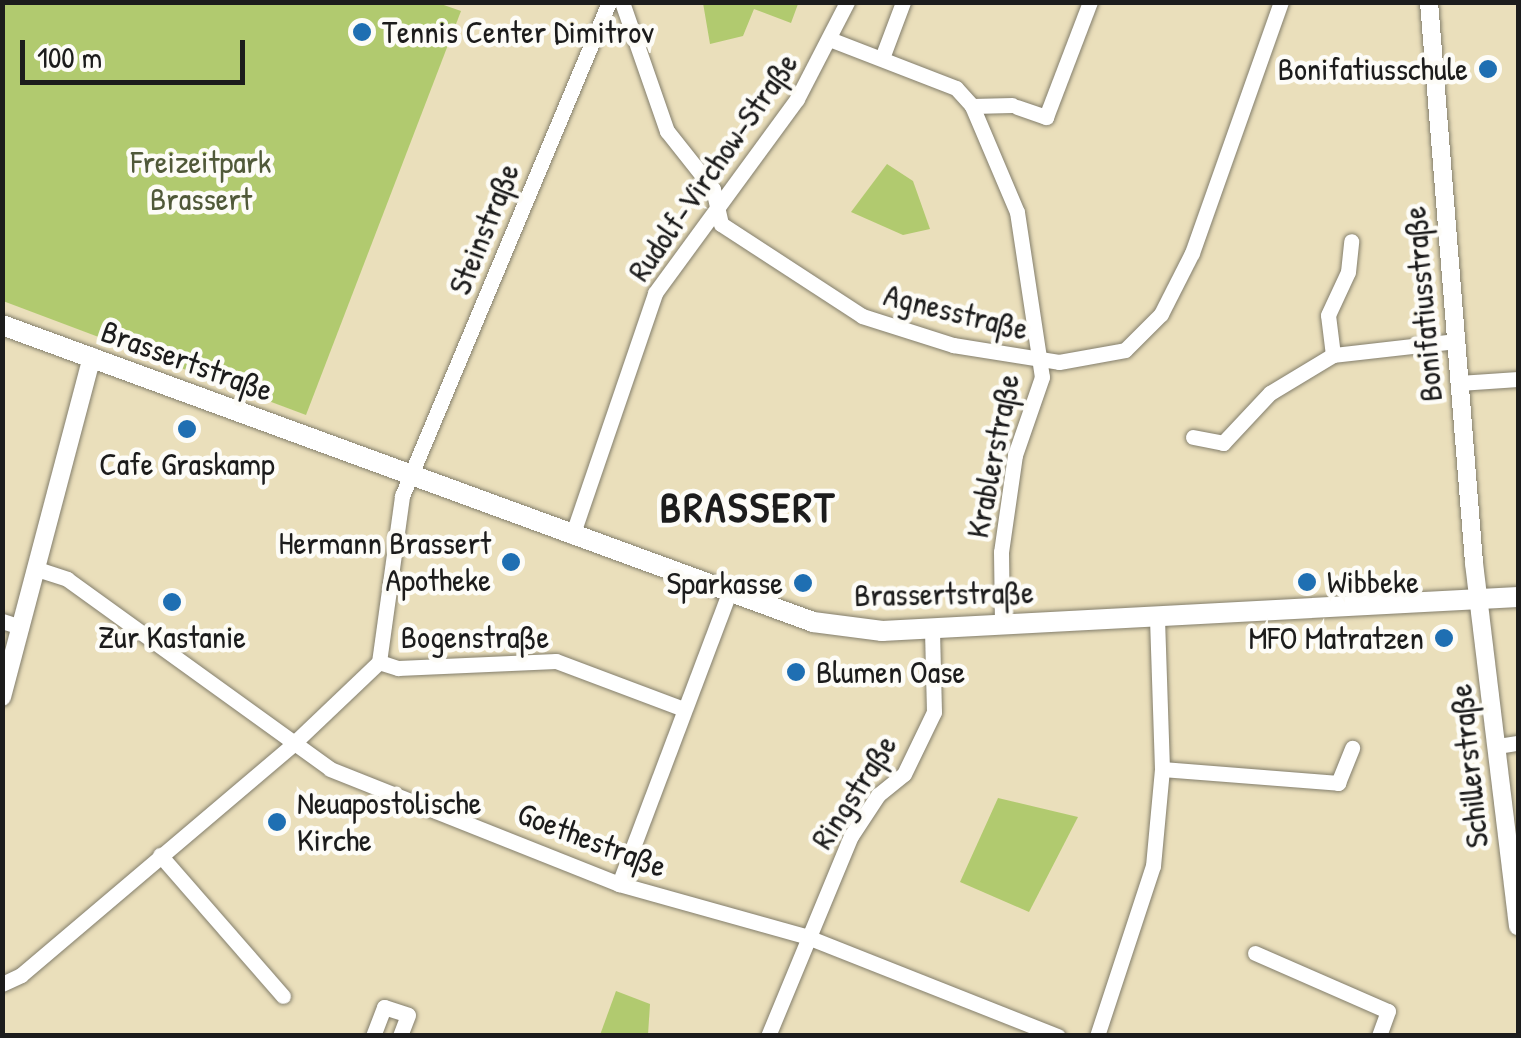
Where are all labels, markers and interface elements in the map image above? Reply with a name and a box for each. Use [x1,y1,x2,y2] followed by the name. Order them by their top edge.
[382,13,654,51] place label: Tennis Center Dimitrov
[25,20,250,82] scale bar
[351,21,373,43] marker: Tennis Center Dimitrov
[37,37,102,77] text: 100 m
[620,45,806,289] street label: Rudolf-Virchow-Straße
[1278,50,1468,88] place label: Bonifatiusschule
[1477,58,1499,80] marker: Bonifatiusschule
[131,144,271,219] park label: Freizeitpark Brassert
[440,158,528,300] street label: Steinstraße
[1395,205,1451,403] street label: Bonifatiusstraße
[880,276,1032,348] street label: Agnesstraße
[96,312,278,410] street label: Brassertstraße
[958,371,1028,541] street label: Krablerstraße
[176,418,198,440] marker: Cafe Graskamp
[99,445,275,483] place label: Cafe Graskamp
[660,482,836,532] district label: BRASSERT
[279,525,491,600] place label: Hermann Brassert Apotheke
[500,551,522,573] marker: Hermann Brassert Apotheke
[1327,563,1419,601] place label: Wibbeke
[667,564,783,602] place label: Sparkasse
[1296,571,1318,593] marker: Wibbeke
[792,572,814,594] marker: Sparkasse
[854,573,1034,615] street label: Brassertstraße
[161,591,183,613] marker: Zur Kastanie
[98,618,246,656] place label: Zur Kastanie
[401,618,549,656] street label: Bogenstraße
[1248,619,1424,657] place label: MFO Matratzen
[1433,627,1455,649] marker: MFO Matratzen
[816,653,965,691] place label: Blumen Oase
[785,661,807,683] marker: Blumen Oase
[1441,682,1497,850] street label: Schillerstraße
[803,728,905,856] street label: Ringstraße
[297,785,482,860] place label: Neuapostolische Kirche
[512,794,672,886] street label: Goethestraße
[266,811,288,833] marker: Neuapostolische Kirche

